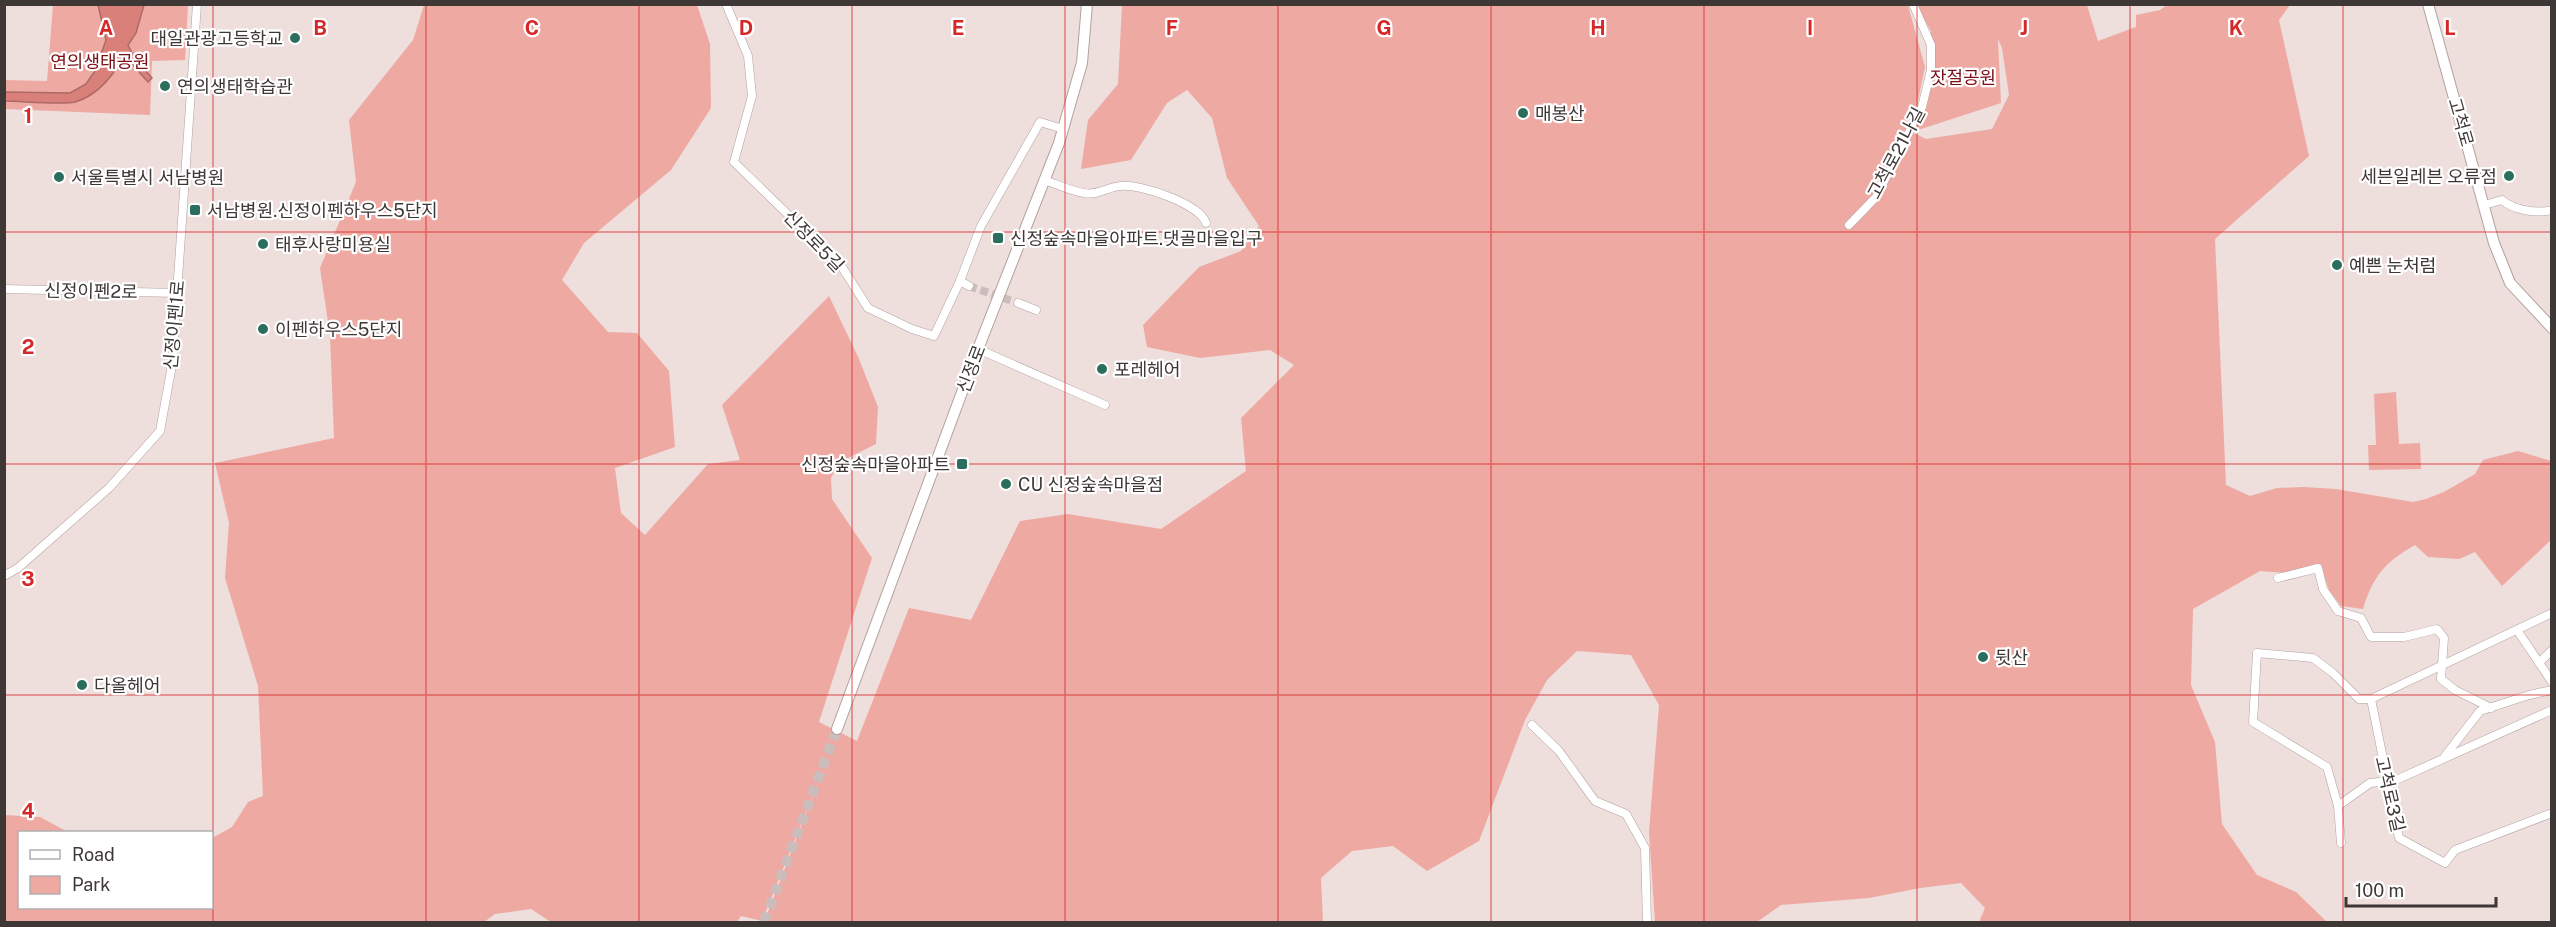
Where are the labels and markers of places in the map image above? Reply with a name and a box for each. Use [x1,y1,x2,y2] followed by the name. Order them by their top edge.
[151,28,283,49] place label: 대일관광고등학교
[288,31,302,45] marker: 대일관광고등학교
[177,76,293,97] place label: 연의생태학습관
[158,79,172,93] marker: 연의생태학습관
[1535,103,1585,124] place label: 매봉산
[1516,106,1530,120] marker: 매봉산
[2360,166,2497,187] place label: 세븐일레븐 오류점
[71,167,224,188] place label: 서울특별시 서남병원
[2502,169,2516,183] marker: 세븐일레븐 오류점
[52,170,66,184] marker: 서울특별시 서남병원
[207,200,438,221] place label: 서남병원.신정이펜하우스5단지
[188,203,202,217] marker: 서남병원.신정이펜하우스5단지
[1010,228,1262,249] place label: 신정숲속마을아파트.댓골마을입구
[991,231,1005,245] marker: 신정숲속마을아파트.댓골마을입구
[275,234,391,255] place label: 태후사랑미용실
[256,237,270,251] marker: 태후사랑미용실
[2349,255,2436,276] place label: 예쁜 눈처럼
[2330,258,2344,272] marker: 예쁜 눈처럼
[275,319,402,340] place label: 이펜하우스5단지
[256,322,270,336] marker: 이펜하우스5단지
[1114,359,1180,380] place label: 포레헤어
[1095,362,1109,376] marker: 포레헤어
[801,454,950,475] place label: 신정숲속마을아파트
[955,457,969,471] marker: 신정숲속마을아파트
[1018,474,1163,495] place label: CU 신정숲속마을점
[999,477,1013,491] marker: CU 신정숲속마을점
[1995,647,2028,668] place label: 뒷산
[1976,650,1990,664] marker: 뒷산
[94,675,160,696] place label: 다올헤어
[75,678,89,692] marker: 다올헤어

